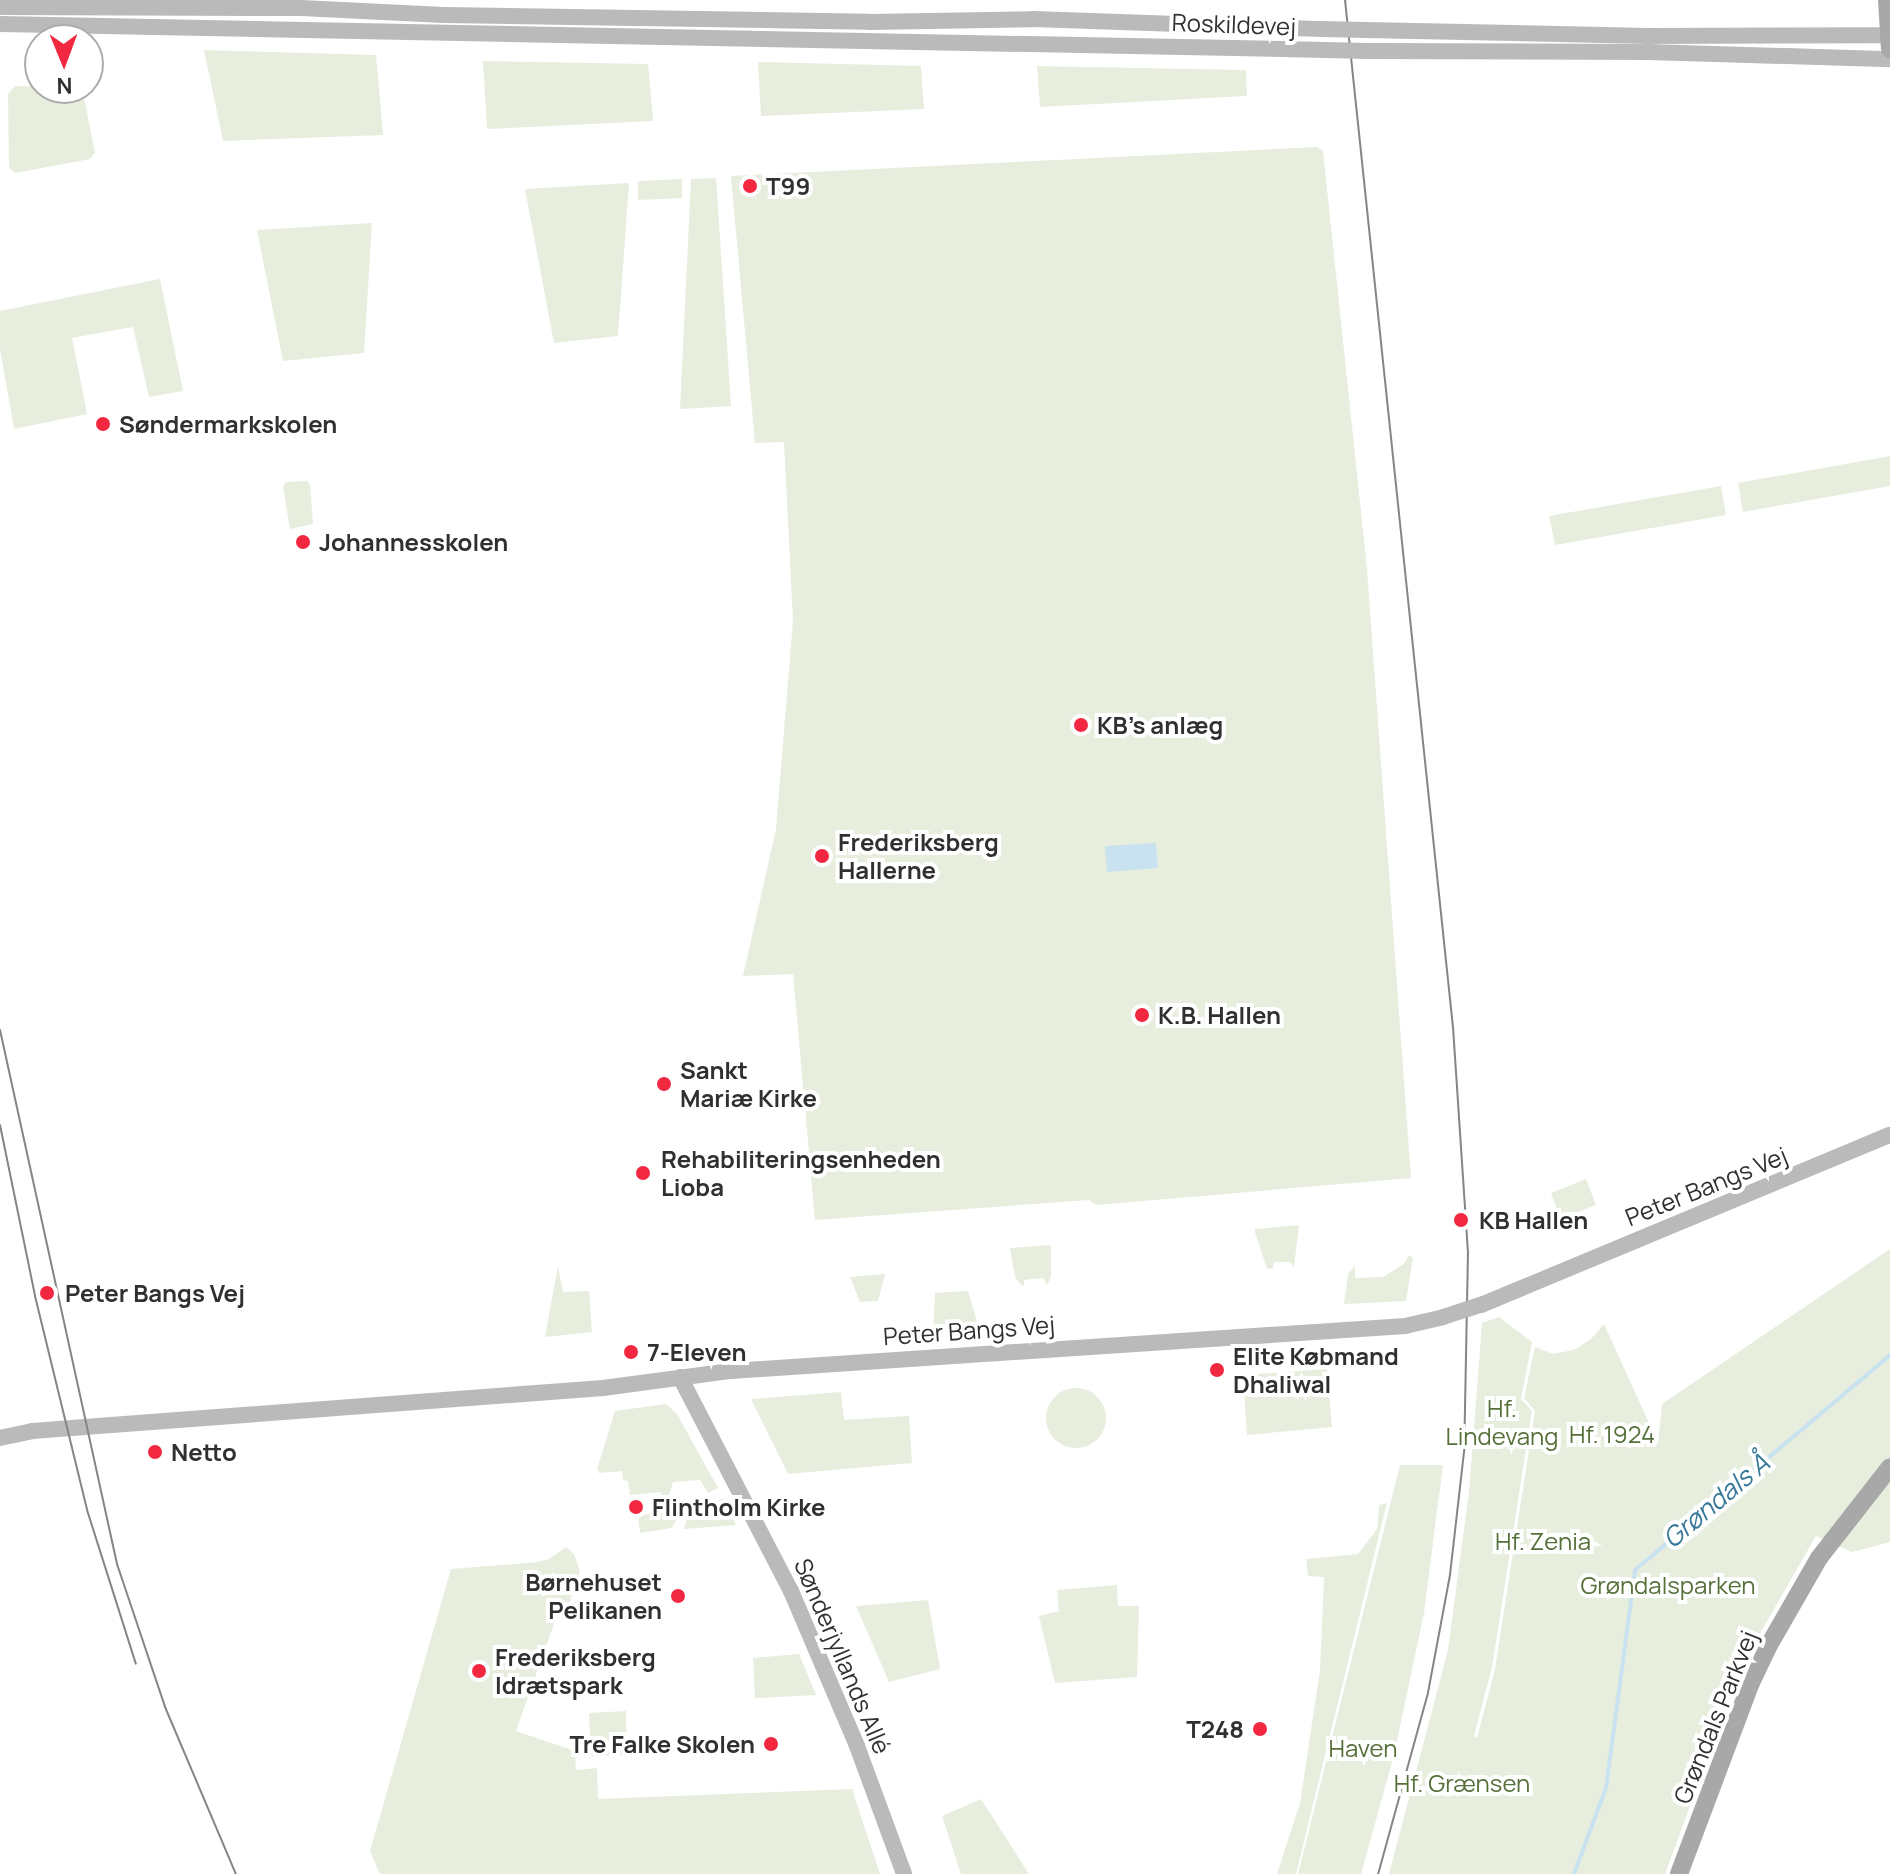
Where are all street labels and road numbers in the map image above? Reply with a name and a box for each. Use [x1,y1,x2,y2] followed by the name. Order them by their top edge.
[1171,7,1297,41] street label: Roskildevej
[1621,1140,1791,1232] street label: Peter Bangs Vej
[882,1310,1056,1350] street label: Peter Bangs Vej
[789,1554,897,1758] street label: Sønderjyllands Allé
[1667,1626,1763,1808] street label: Grøndals Parkvej

